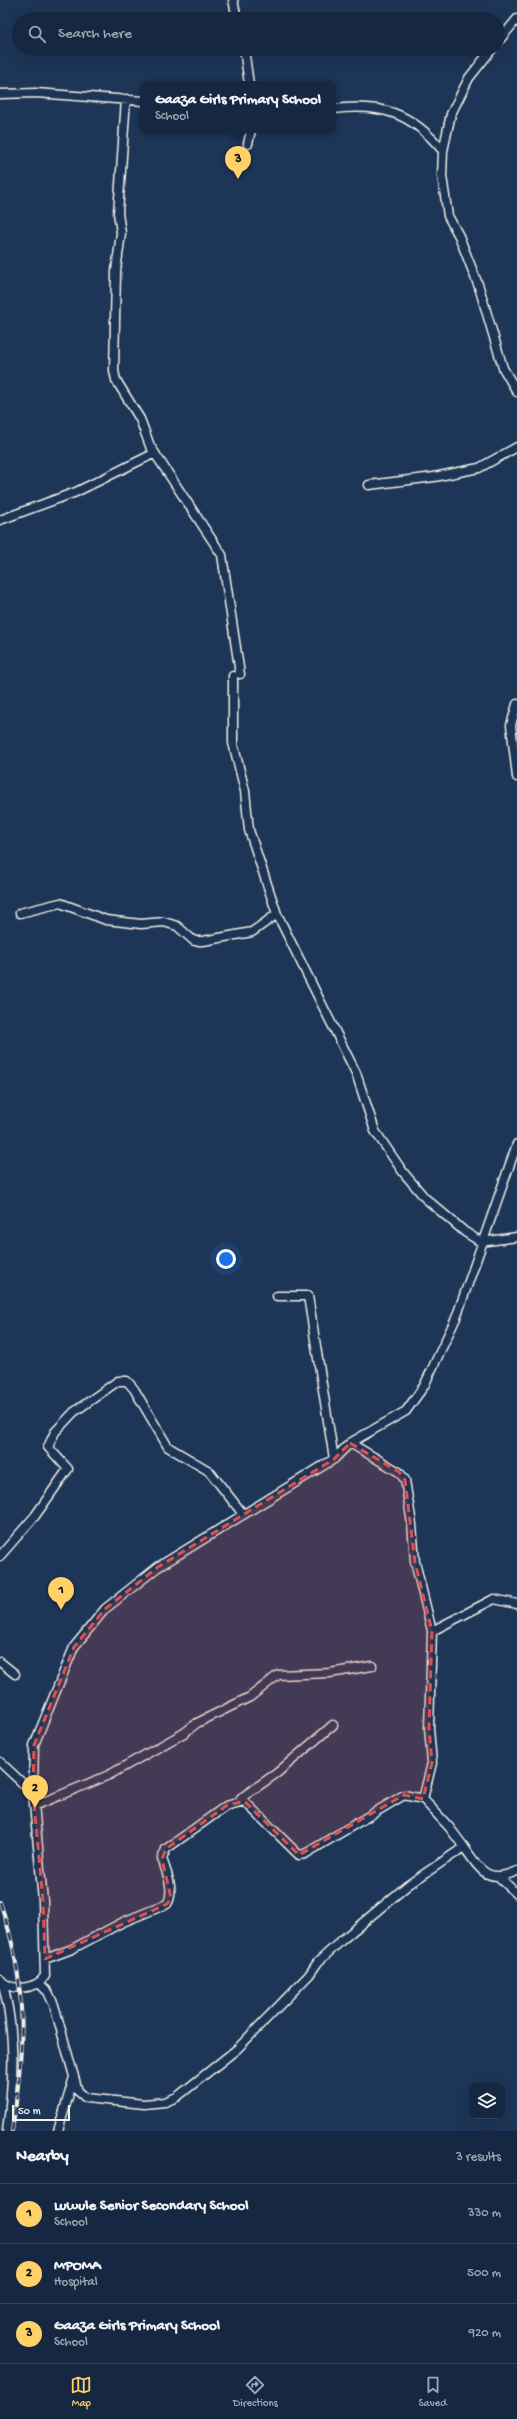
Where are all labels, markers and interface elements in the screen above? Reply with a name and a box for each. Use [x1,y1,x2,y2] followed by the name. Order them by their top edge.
[12,12,505,56] search box
[26,23,48,45] icon: search
[58,25,132,43] text: Search here
[140,81,336,133] popup
[155,91,321,109] text: Gaaza Girls Primary School
[155,109,189,124] text: School
[225,146,251,179] pin: 3
[216,1249,236,1269] your location
[48,1577,74,1610] pin: 1
[22,1775,48,1808] pin: 2
[469,2083,505,2119] map controls
[469,2083,505,2119] button: layers
[12,2103,70,2122] scale bar
[18,2106,40,2118] text: 50 m
[16,2147,69,2167] text: Nearby
[456,2150,501,2165] text: 3 results
[54,2197,249,2215] text: Luwule Senior Secondary School
[26,2206,32,2221] text: 1
[468,2206,501,2221] text: 330 m
[54,2215,88,2230] text: School
[54,2257,101,2275] text: MPOMA
[26,2266,32,2281] text: 2
[467,2266,501,2281] text: 500 m
[54,2275,98,2290] text: Hospital
[54,2317,220,2335] text: Gaaza Girls Primary School
[26,2326,32,2341] text: 3
[468,2326,501,2341] text: 920 m
[54,2335,88,2350] text: School
[70,2374,92,2410] tab: Map
[233,2374,278,2410] tab: Directions
[418,2374,447,2410] tab: Saved

